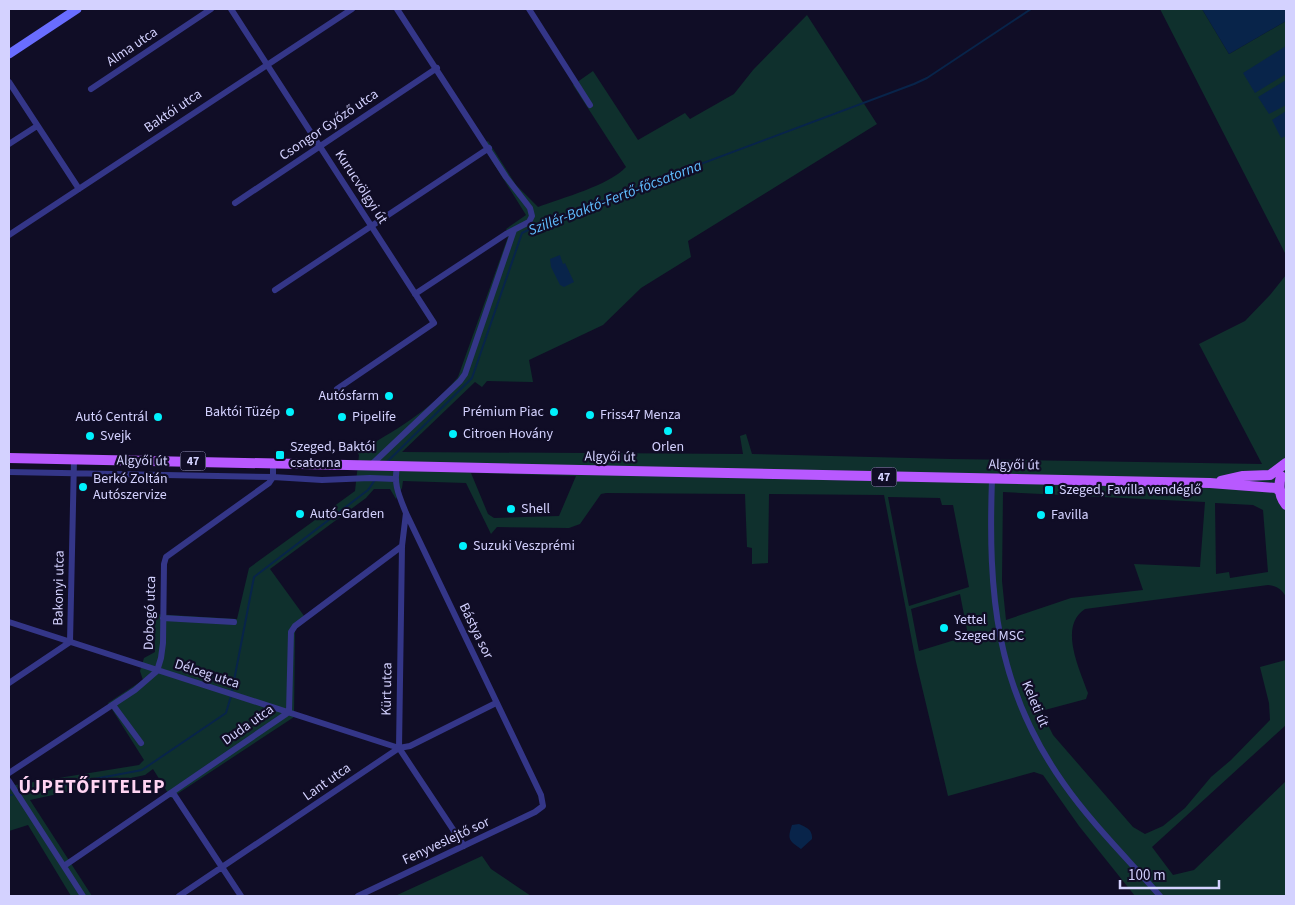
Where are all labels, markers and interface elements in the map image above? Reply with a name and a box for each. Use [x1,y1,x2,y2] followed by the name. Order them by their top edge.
[102,22,162,72] street label: Alma utca
[140,84,206,138] street label: Baktói utca
[276,84,382,166] street label: Csongor Győző utca
[330,146,393,228] street label: Kurucvölgyi út
[525,155,705,241] water label: Szillér-Baktó-Fertő-főcsatorna
[319,386,379,406] place label: Autósfarm
[383,390,395,402] marker: Autósfarm
[205,402,280,422] place label: Baktói Tüzép
[463,402,545,422] place label: Prémium Piac
[600,405,681,425] place label: Friss47 Menza
[284,406,296,418] marker: Baktói Tüzép
[548,406,560,418] marker: Prémium Piac
[75,407,148,427] place label: Autó Centrál
[352,407,396,427] place label: Pipelife
[584,409,596,421] marker: Friss47 Menza
[152,411,164,423] marker: Autó Centrál
[336,411,348,423] marker: Pipelife
[463,424,554,444] place label: Citroen Hovány
[662,425,674,437] marker: Orlen
[100,426,131,446] place label: Svejk
[447,428,459,440] marker: Citroen Hovány
[84,430,96,442] marker: Svejk
[290,437,375,473] place label: Szeged, Baktói csatorna
[652,437,684,457] place label: Orlen
[584,447,636,467] street label: Algyői út
[274,449,286,461] marker: Szeged, Baktói csatorna
[116,451,168,471] street label: Algyői út
[180,452,206,471] road number: 47
[988,455,1040,475] street label: Algyői út
[872,468,896,487] road number: 47
[93,469,168,505] place label: Berkó Zoltán Autószervize
[1059,480,1201,500] place label: Szeged, Favilla vendéglő
[77,481,89,493] marker: Berkó Zoltán Autószervize
[1043,484,1055,496] marker: Szeged, Favilla vendéglő
[521,499,551,519] place label: Shell
[505,503,517,515] marker: Shell
[310,504,384,524] place label: Autó-Garden
[1051,505,1089,525] place label: Favilla
[294,508,306,520] marker: Autó-Garden
[1035,509,1047,521] marker: Favilla
[473,536,575,556] place label: Suzuki Veszprémi
[457,540,469,552] marker: Suzuki Veszprémi
[48,550,70,626] street label: Bakonyi utca
[139,576,161,650] street label: Dobogó utca
[454,600,498,662] street label: Bástya sor
[953,610,1024,646] place label: Yettel Szeged MSC
[938,622,950,634] marker: Yettel Szeged MSC
[172,654,242,694] street label: Délceg utca
[377,662,397,716] street label: Kürt utca
[1016,678,1054,731] street label: Keleti út
[218,700,278,750] street label: Duda utca
[299,758,355,806] street label: Lant utca
[18,774,166,801] district label: ÚJPETŐFITELEP
[399,812,493,870] street label: Fenyveslejtő sor
[1120,858,1219,890] scale bar
[1128,865,1166,886] text: 100 m

